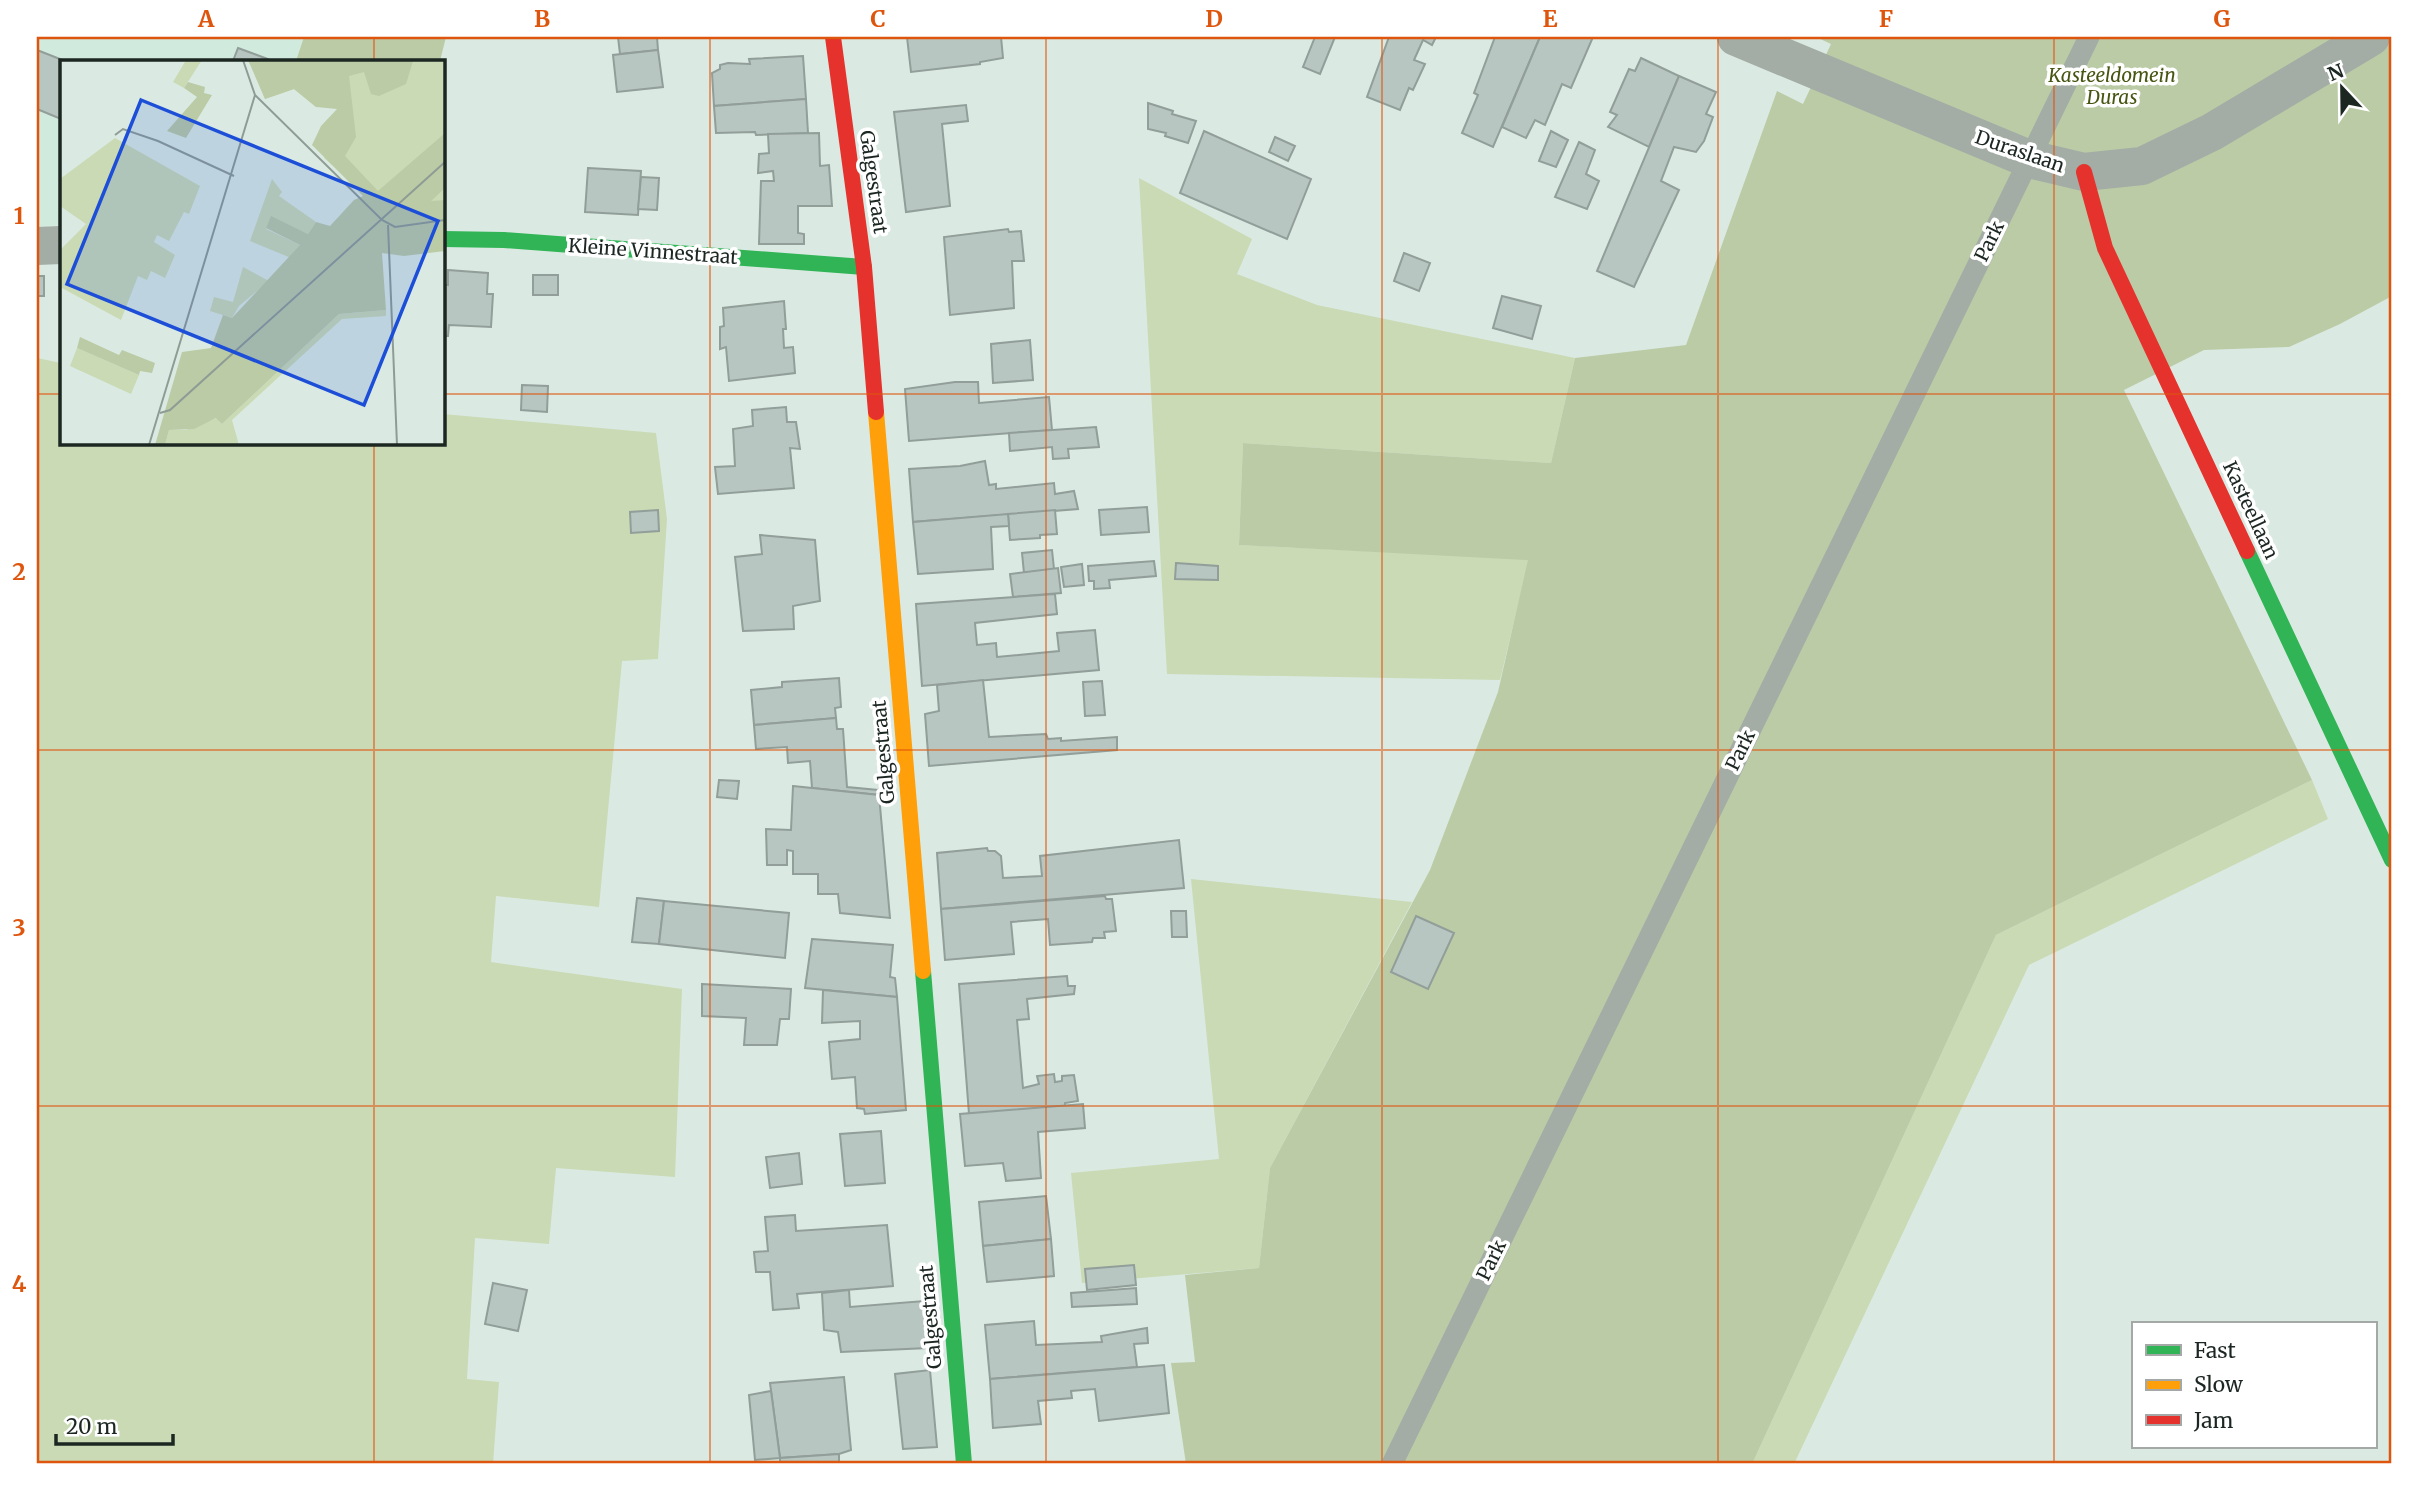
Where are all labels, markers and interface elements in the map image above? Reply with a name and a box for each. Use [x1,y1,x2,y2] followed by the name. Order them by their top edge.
[197,4,215,33] text: A
[534,4,550,33] text: B
[870,4,886,33] text: C
[1205,4,1223,33] text: D
[1542,4,1558,33] text: E
[1879,4,1893,33] text: F
[2214,4,2231,33] text: G
[2306,52,2376,122] north arrow
[2324,58,2347,86] text: N
[60,60,444,444] inset map
[2047,63,2176,109] park label: Kasteeldomein Duras
[1972,125,2068,178] street label: Duraslaan
[855,129,893,236] street label: Galgestraat
[14,201,25,230] text: 1
[1969,217,2009,265] street label: Park
[567,233,739,269] street label: Kleine Vinnestraat
[2218,457,2284,563] street label: Kasteellaan
[12,557,26,586] text: 2
[866,699,899,805] street label: Galgestraat
[1720,726,1760,774] street label: Park
[12,913,26,942] text: 3
[1471,1236,1511,1284] street label: Park
[913,1264,946,1370] street label: Galgestraat
[12,1269,27,1298] text: 4
[2132,1322,2376,1448] legend
[2194,1337,2236,1364] text: Fast
[2194,1371,2243,1398] text: Slow
[56,1403,173,1447] scale bar
[2193,1407,2233,1434] text: Jam
[66,1413,118,1440] text: 20 m

